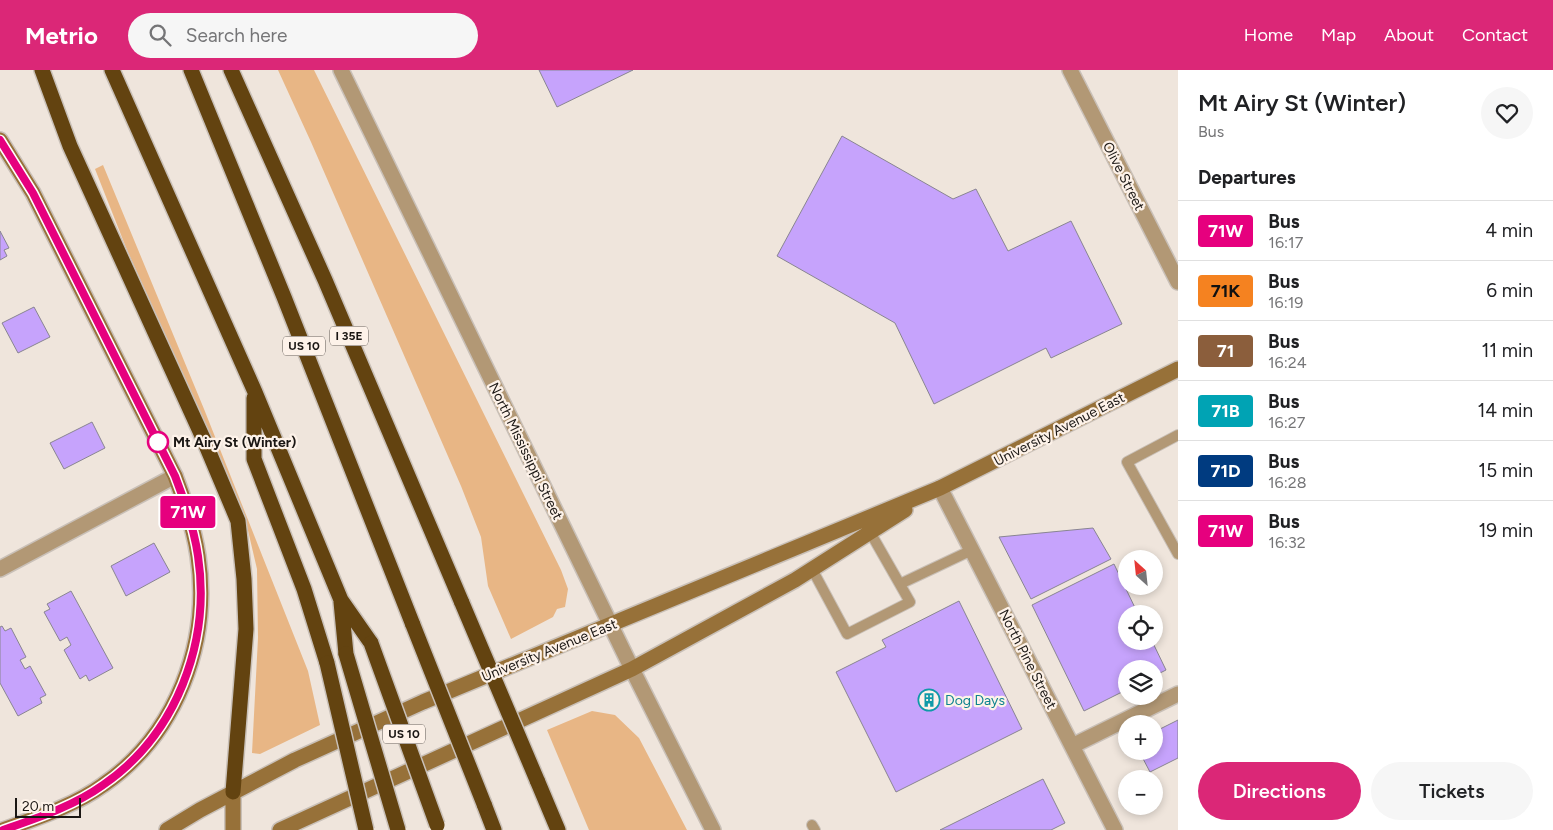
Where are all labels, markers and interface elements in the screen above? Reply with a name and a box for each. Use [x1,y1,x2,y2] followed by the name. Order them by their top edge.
[128,13,478,58] search box
[25,21,98,50] text: Metrio
[146,21,174,49] icon: search
[186,24,287,47] text: Search here
[1244,24,1293,46] text: Home
[1321,24,1356,46] text: Map
[1384,24,1434,46] text: About
[1462,24,1528,46] text: Contact
[1481,87,1533,139] button: heart
[1198,88,1406,117] text: Mt Airy St (Winter)
[1198,122,1224,141] text: Bus
[1099,139,1148,213] street label: Olive Street
[1198,166,1296,189] text: Departures
[1268,210,1300,233] text: Bus
[1485,219,1533,242] text: 4 min
[1208,220,1243,242] text: 71W
[1268,233,1303,252] text: 16:17
[1268,270,1299,293] text: Bus
[1486,279,1533,302] text: 6 min
[1211,280,1240,302] text: 71K
[1268,293,1303,312] text: 16:19
[330,326,368,346] road number: I 35E
[1268,330,1299,353] text: Bus
[283,336,325,356] road number: US 10
[1481,339,1533,362] text: 11 min
[1217,340,1234,362] text: 71
[1268,353,1307,372] text: 16:24
[485,380,566,523] street label: North Mississippi Street
[991,389,1127,470] street label: University Avenue East
[1268,390,1299,413] text: Bus
[1477,399,1533,422] text: 14 min
[1211,400,1240,422] text: 71B
[1268,413,1305,432] text: 16:27
[147,431,169,453] marker: Mt Airy St (Winter)
[173,434,296,451] place label: Mt Airy St (Winter)
[1268,450,1299,473] text: Bus
[1478,459,1533,482] text: 15 min
[1210,460,1241,482] text: 71D
[1268,473,1306,492] text: 16:28
[159,496,217,528] line badge: 71W
[170,501,206,523] text: 71W
[1268,510,1300,533] text: Bus
[1479,519,1533,542] text: 19 min
[1208,520,1243,542] text: 71W
[1268,533,1306,552] text: 16:32
[1118,550,1162,595] north arrow
[1118,550,1163,815] map controls
[1118,605,1163,650] button: locate
[995,606,1060,712] street label: North Pine Street
[479,616,619,685] street label: University Avenue East
[1118,660,1163,705] button: layers
[917,688,941,712] building icon: Dog Days
[945,692,1005,709] place label: Dog Days
[1118,715,1163,760] button: +
[383,724,425,744] road number: US 10
[1198,762,1361,820] button: Directions
[1371,762,1533,820] button: Tickets
[1118,770,1163,815] button: −
[15,795,81,818] scale bar
[22,798,54,815] text: 20 m

